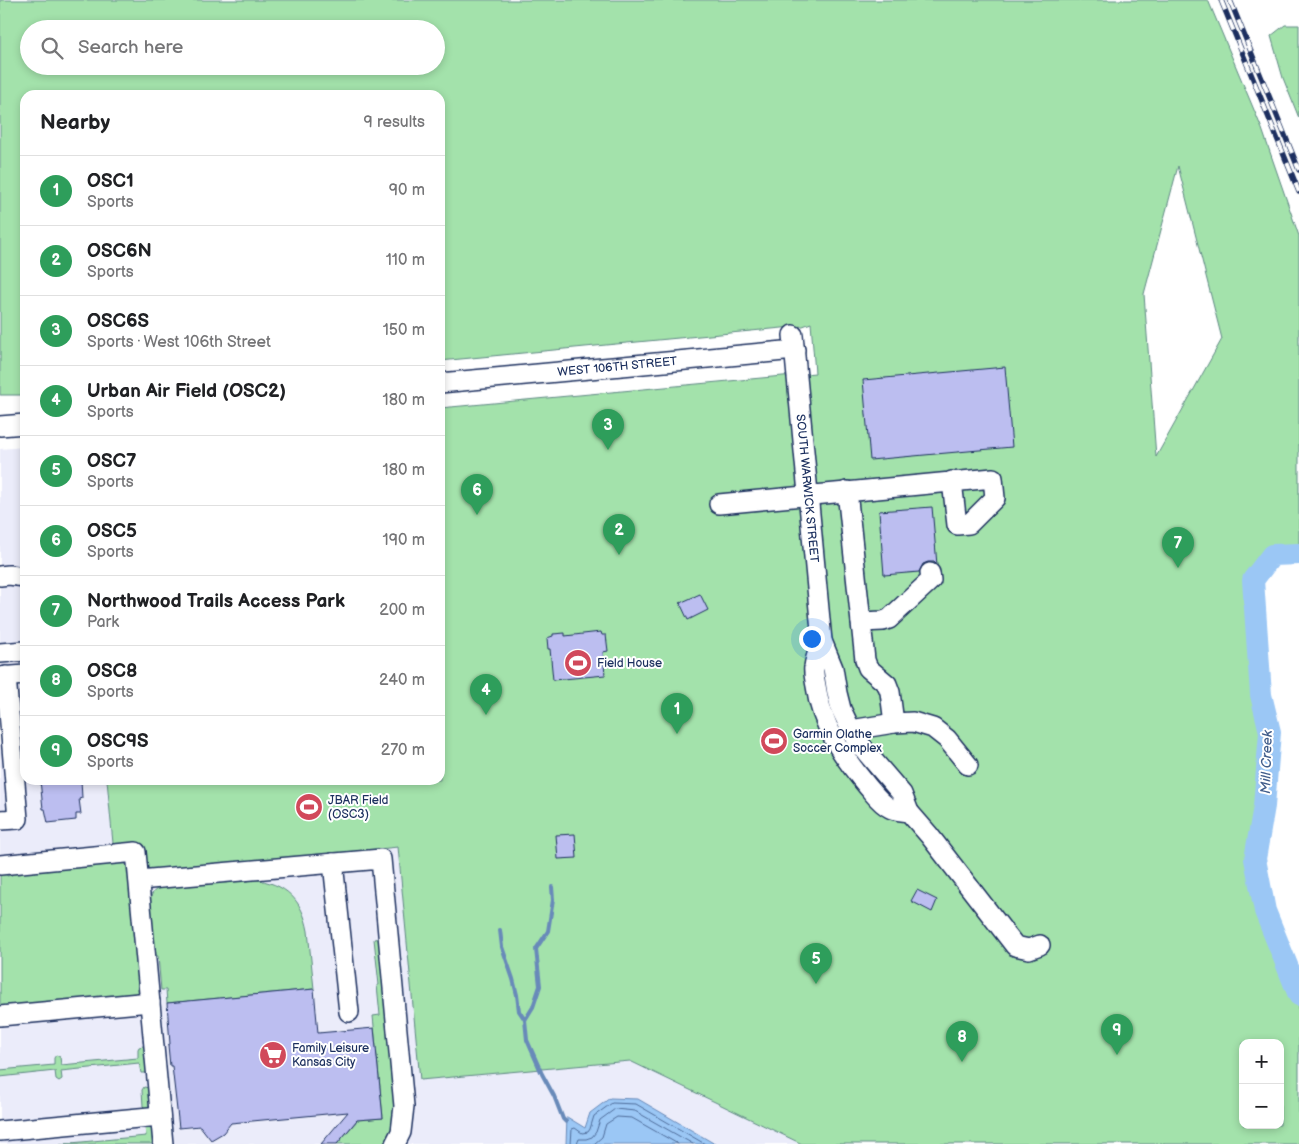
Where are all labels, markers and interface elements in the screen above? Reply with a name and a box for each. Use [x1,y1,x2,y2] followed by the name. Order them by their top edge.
[20,20,445,75] search box
[38,34,66,62] icon: search
[78,36,183,59] text: Search here
[40,110,110,135] text: Nearby
[363,113,425,132] text: 9 results
[87,170,134,193] text: OSC1
[53,181,59,200] text: 1
[389,181,425,200] text: 90 m
[87,193,134,212] text: Sports
[87,240,152,263] text: OSC6N
[51,251,61,270] text: 2
[386,251,425,270] text: 110 m
[87,263,134,282] text: Sports
[87,310,149,333] text: OSC6S
[51,321,61,340] text: 3
[383,321,425,340] text: 150 m
[87,333,271,352] text: Sports · West 106th Street
[557,354,679,380] street label: WEST 106TH STREET
[87,380,286,403] text: Urban Air Field (OSC2)
[51,391,61,410] text: 4
[383,391,425,410] text: 180 m
[87,403,134,422] text: Sports
[592,409,624,450] pin: 3
[793,414,822,564] street label: SOUTH WARWICK STREET
[87,450,136,473] text: OSC7
[51,461,61,480] text: 5
[383,461,425,480] text: 180 m
[87,473,134,492] text: Sports
[461,474,493,515] pin: 6
[603,514,635,555] pin: 2
[87,520,137,543] text: OSC5
[1162,527,1194,568] pin: 7
[51,531,61,550] text: 6
[383,531,425,550] text: 190 m
[87,543,134,562] text: Sports
[87,590,345,613] text: Northwood Trails Access Park
[52,601,60,620] text: 7
[379,601,425,620] text: 200 m
[87,613,119,632] text: Park
[799,626,825,652] your location
[563,648,593,678] sports icon: Field House
[597,656,662,671] place label: Field House
[87,660,137,683] text: OSC8
[51,671,61,690] text: 8
[379,671,425,690] text: 240 m
[470,674,502,715] pin: 4
[87,683,134,702] text: Sports
[661,693,693,734] pin: 1
[759,726,789,756] sports icon: Garmin Olathe Soccer Complex
[793,727,882,756] place label: Garmin Olathe Soccer Complex
[1257,729,1276,794] water label: Mill Creek
[87,730,149,753] text: OSC9S
[51,741,61,760] text: 9
[381,741,425,760] text: 270 m
[87,753,134,772] text: Sports
[294,792,324,822] sports icon: JBAR Field (OSC3)
[328,793,388,822] place label: JBAR Field (OSC3)
[800,943,832,984] pin: 5
[1101,1014,1133,1055] pin: 9
[946,1021,978,1062] pin: 8
[1239,1039,1284,1129] map controls
[1239,1039,1284,1084] button: +
[258,1040,288,1070] supermarket icon: Family Leisure Kansas City
[292,1041,369,1070] place label: Family Leisure Kansas City
[1239,1084,1284,1129] button: −

